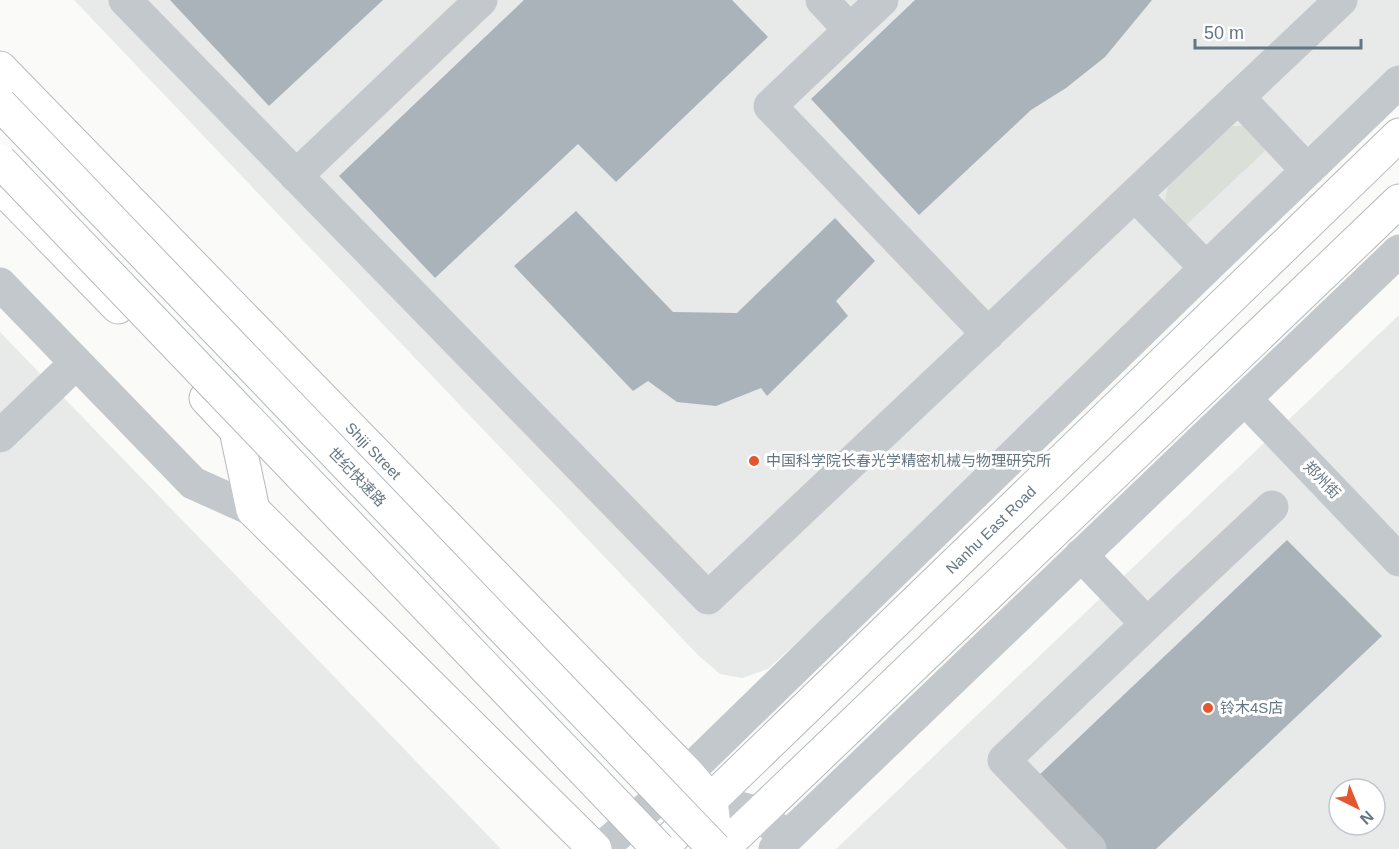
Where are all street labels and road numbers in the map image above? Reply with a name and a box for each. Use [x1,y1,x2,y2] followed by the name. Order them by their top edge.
[342,419,405,483] street label: Shiji Street
[325,444,390,510] street label: 世纪快速路
[1301,458,1344,502] street label: 郑州街
[942,482,1039,577] street label: Nanhu East Road

